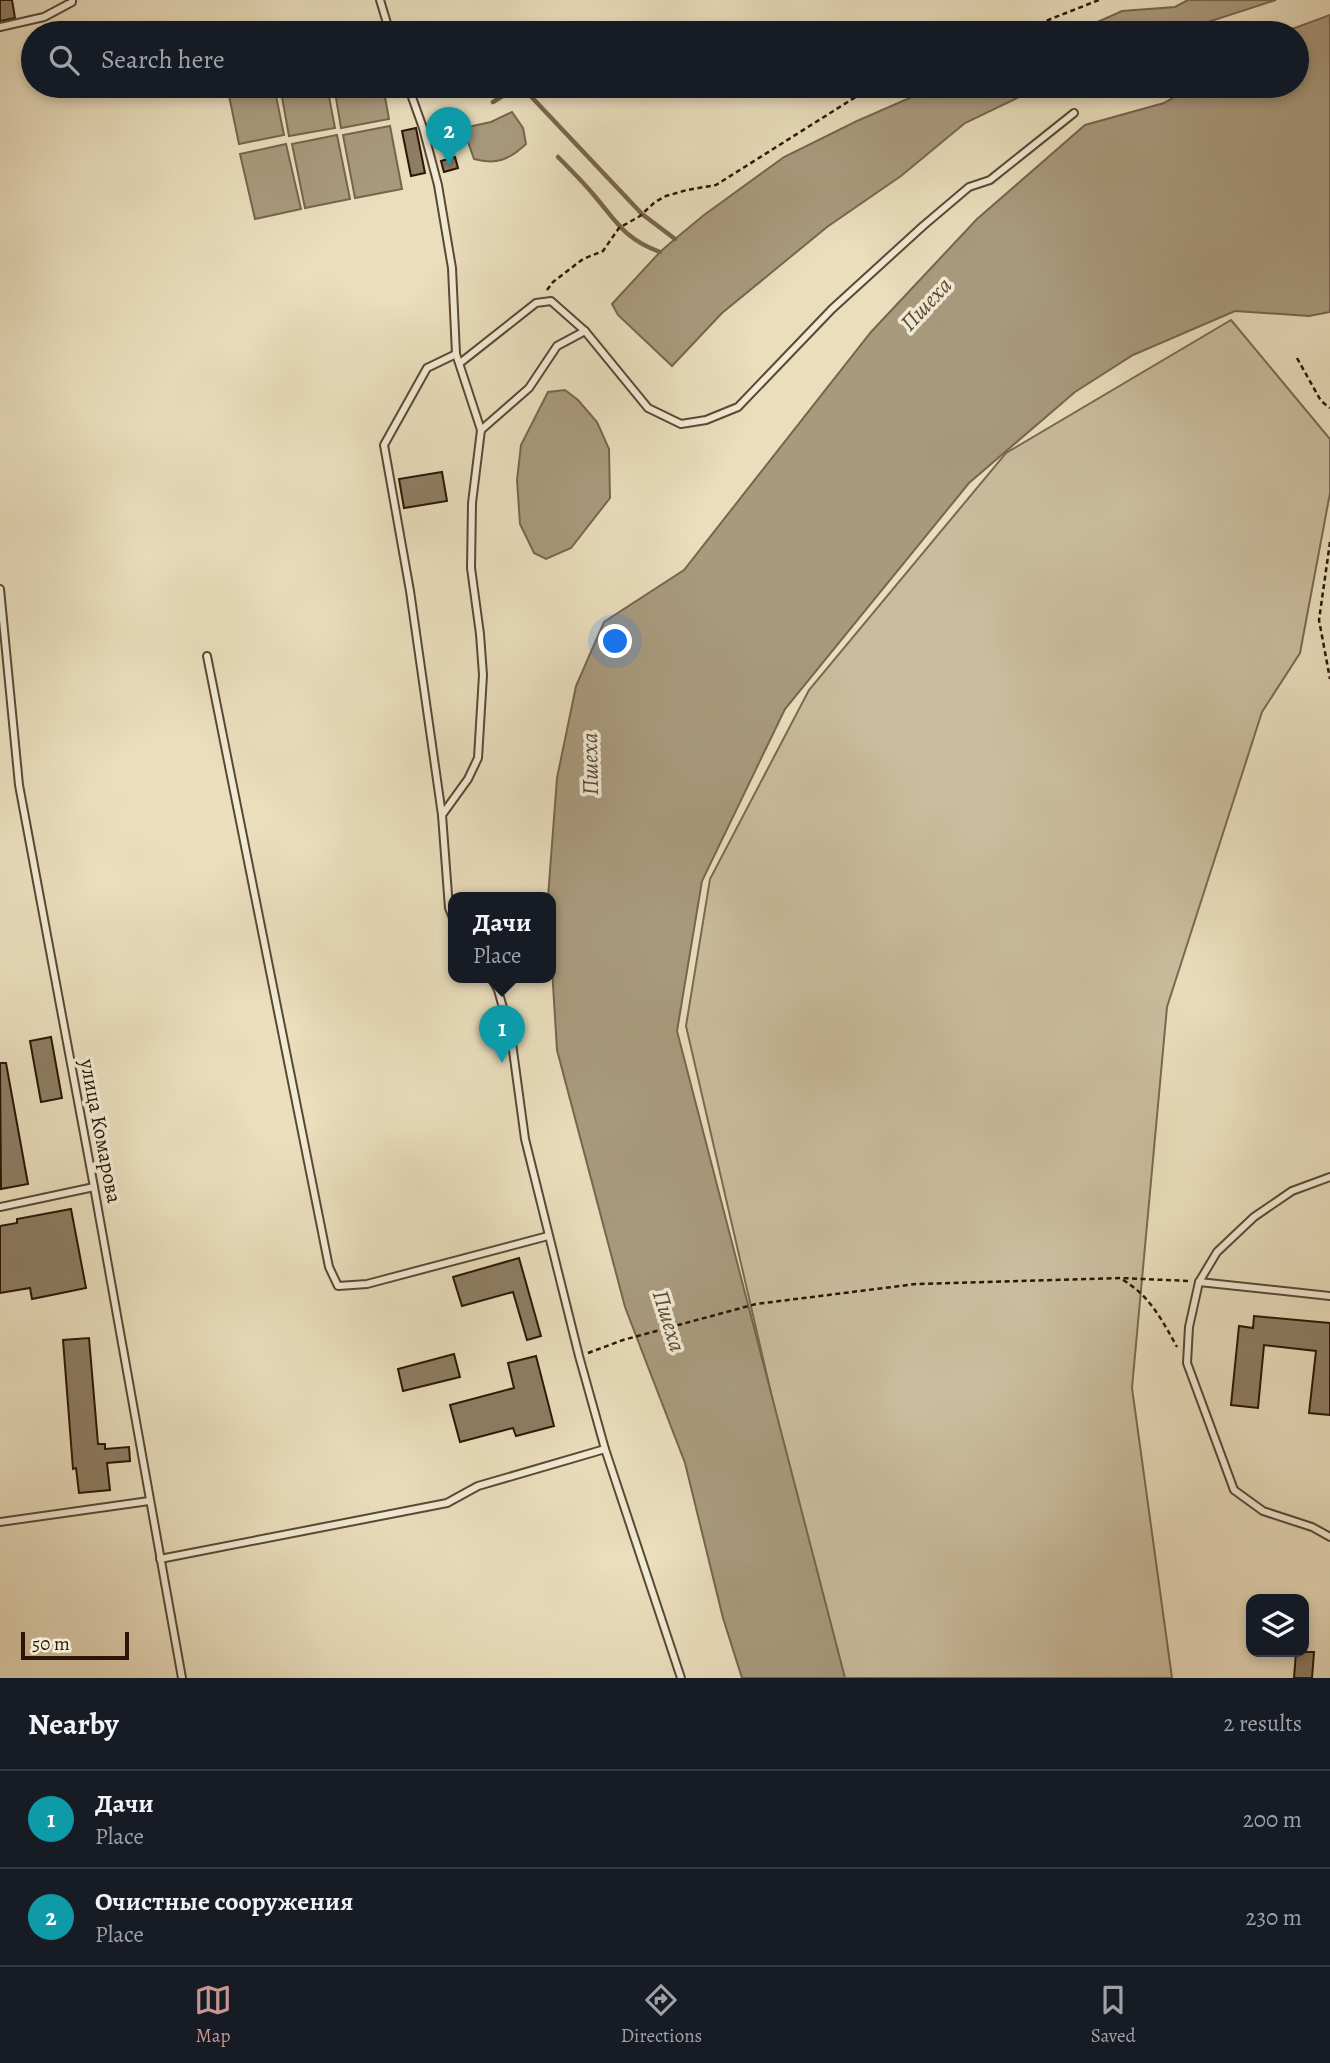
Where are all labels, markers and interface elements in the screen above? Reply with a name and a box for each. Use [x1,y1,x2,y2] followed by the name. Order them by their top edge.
[21,21,1309,98] search box
[45,41,83,79] icon: search
[101,42,225,77] text: Search here
[426,107,472,165] pin: 2
[893,270,959,338] water label: Пшеха
[598,624,632,658] your location
[574,732,606,796] water label: Пшеха
[448,892,556,983] popup
[473,905,531,940] text: Дачи
[473,940,521,971] text: Place
[479,1005,525,1063] pin: 1
[73,1056,129,1206] street label: улица Комарова
[645,1286,693,1356] water label: Пшеха
[1246,1594,1309,1657] map controls
[1246,1594,1309,1657] button: layers
[21,1629,130,1661] scale bar
[32,1631,70,1657] text: 50 m
[28,1704,119,1744] text: Nearby
[1224,1708,1302,1739] text: 2 results
[95,1786,154,1821] text: Дачи
[47,1804,55,1835] text: 1
[1243,1804,1302,1835] text: 200 m
[95,1821,144,1852] text: Place
[95,1884,353,1919] text: Очистные сооружения
[45,1902,57,1933] text: 2
[1246,1902,1302,1933] text: 230 m
[95,1919,144,1950] text: Place
[194,1981,232,2049] tab: Map
[621,1981,702,2049] tab: Directions
[1091,1981,1136,2049] tab: Saved

